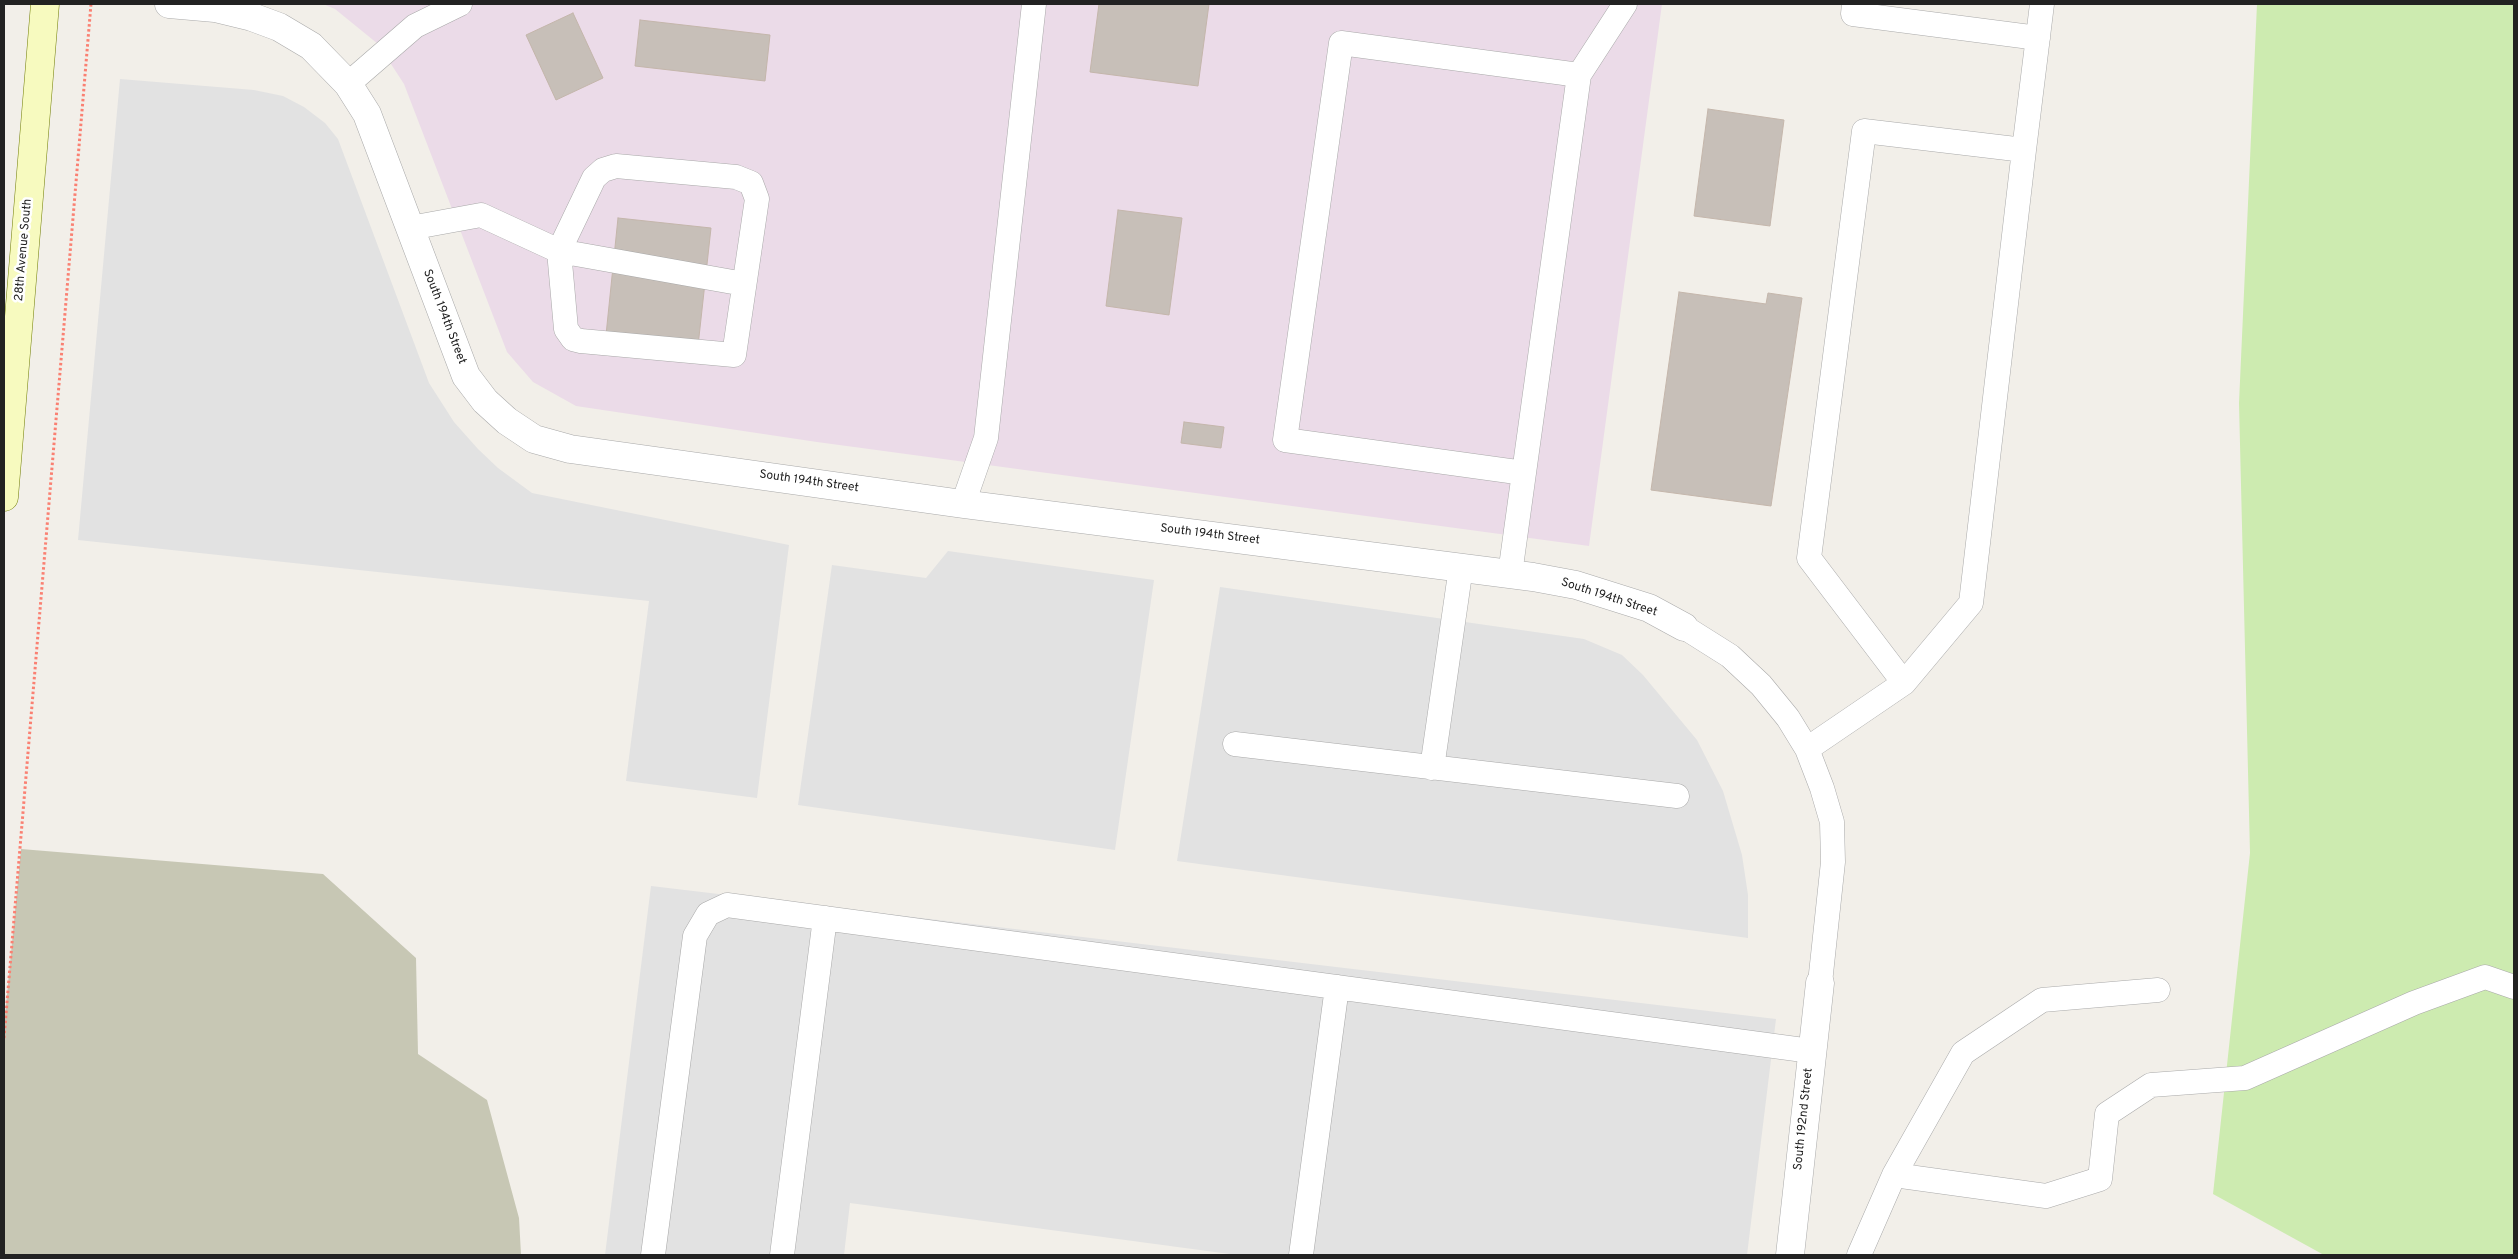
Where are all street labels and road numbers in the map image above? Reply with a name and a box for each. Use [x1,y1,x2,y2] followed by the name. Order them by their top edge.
[12,198,36,302] street label: 28th Avenue South
[419,268,469,366] street label: South 194th Street
[758,468,860,496] street label: South 194th Street
[1159,522,1261,548] street label: South 194th Street
[1559,576,1659,620] street label: South 194th Street
[1791,1067,1817,1171] street label: South 192nd Street

